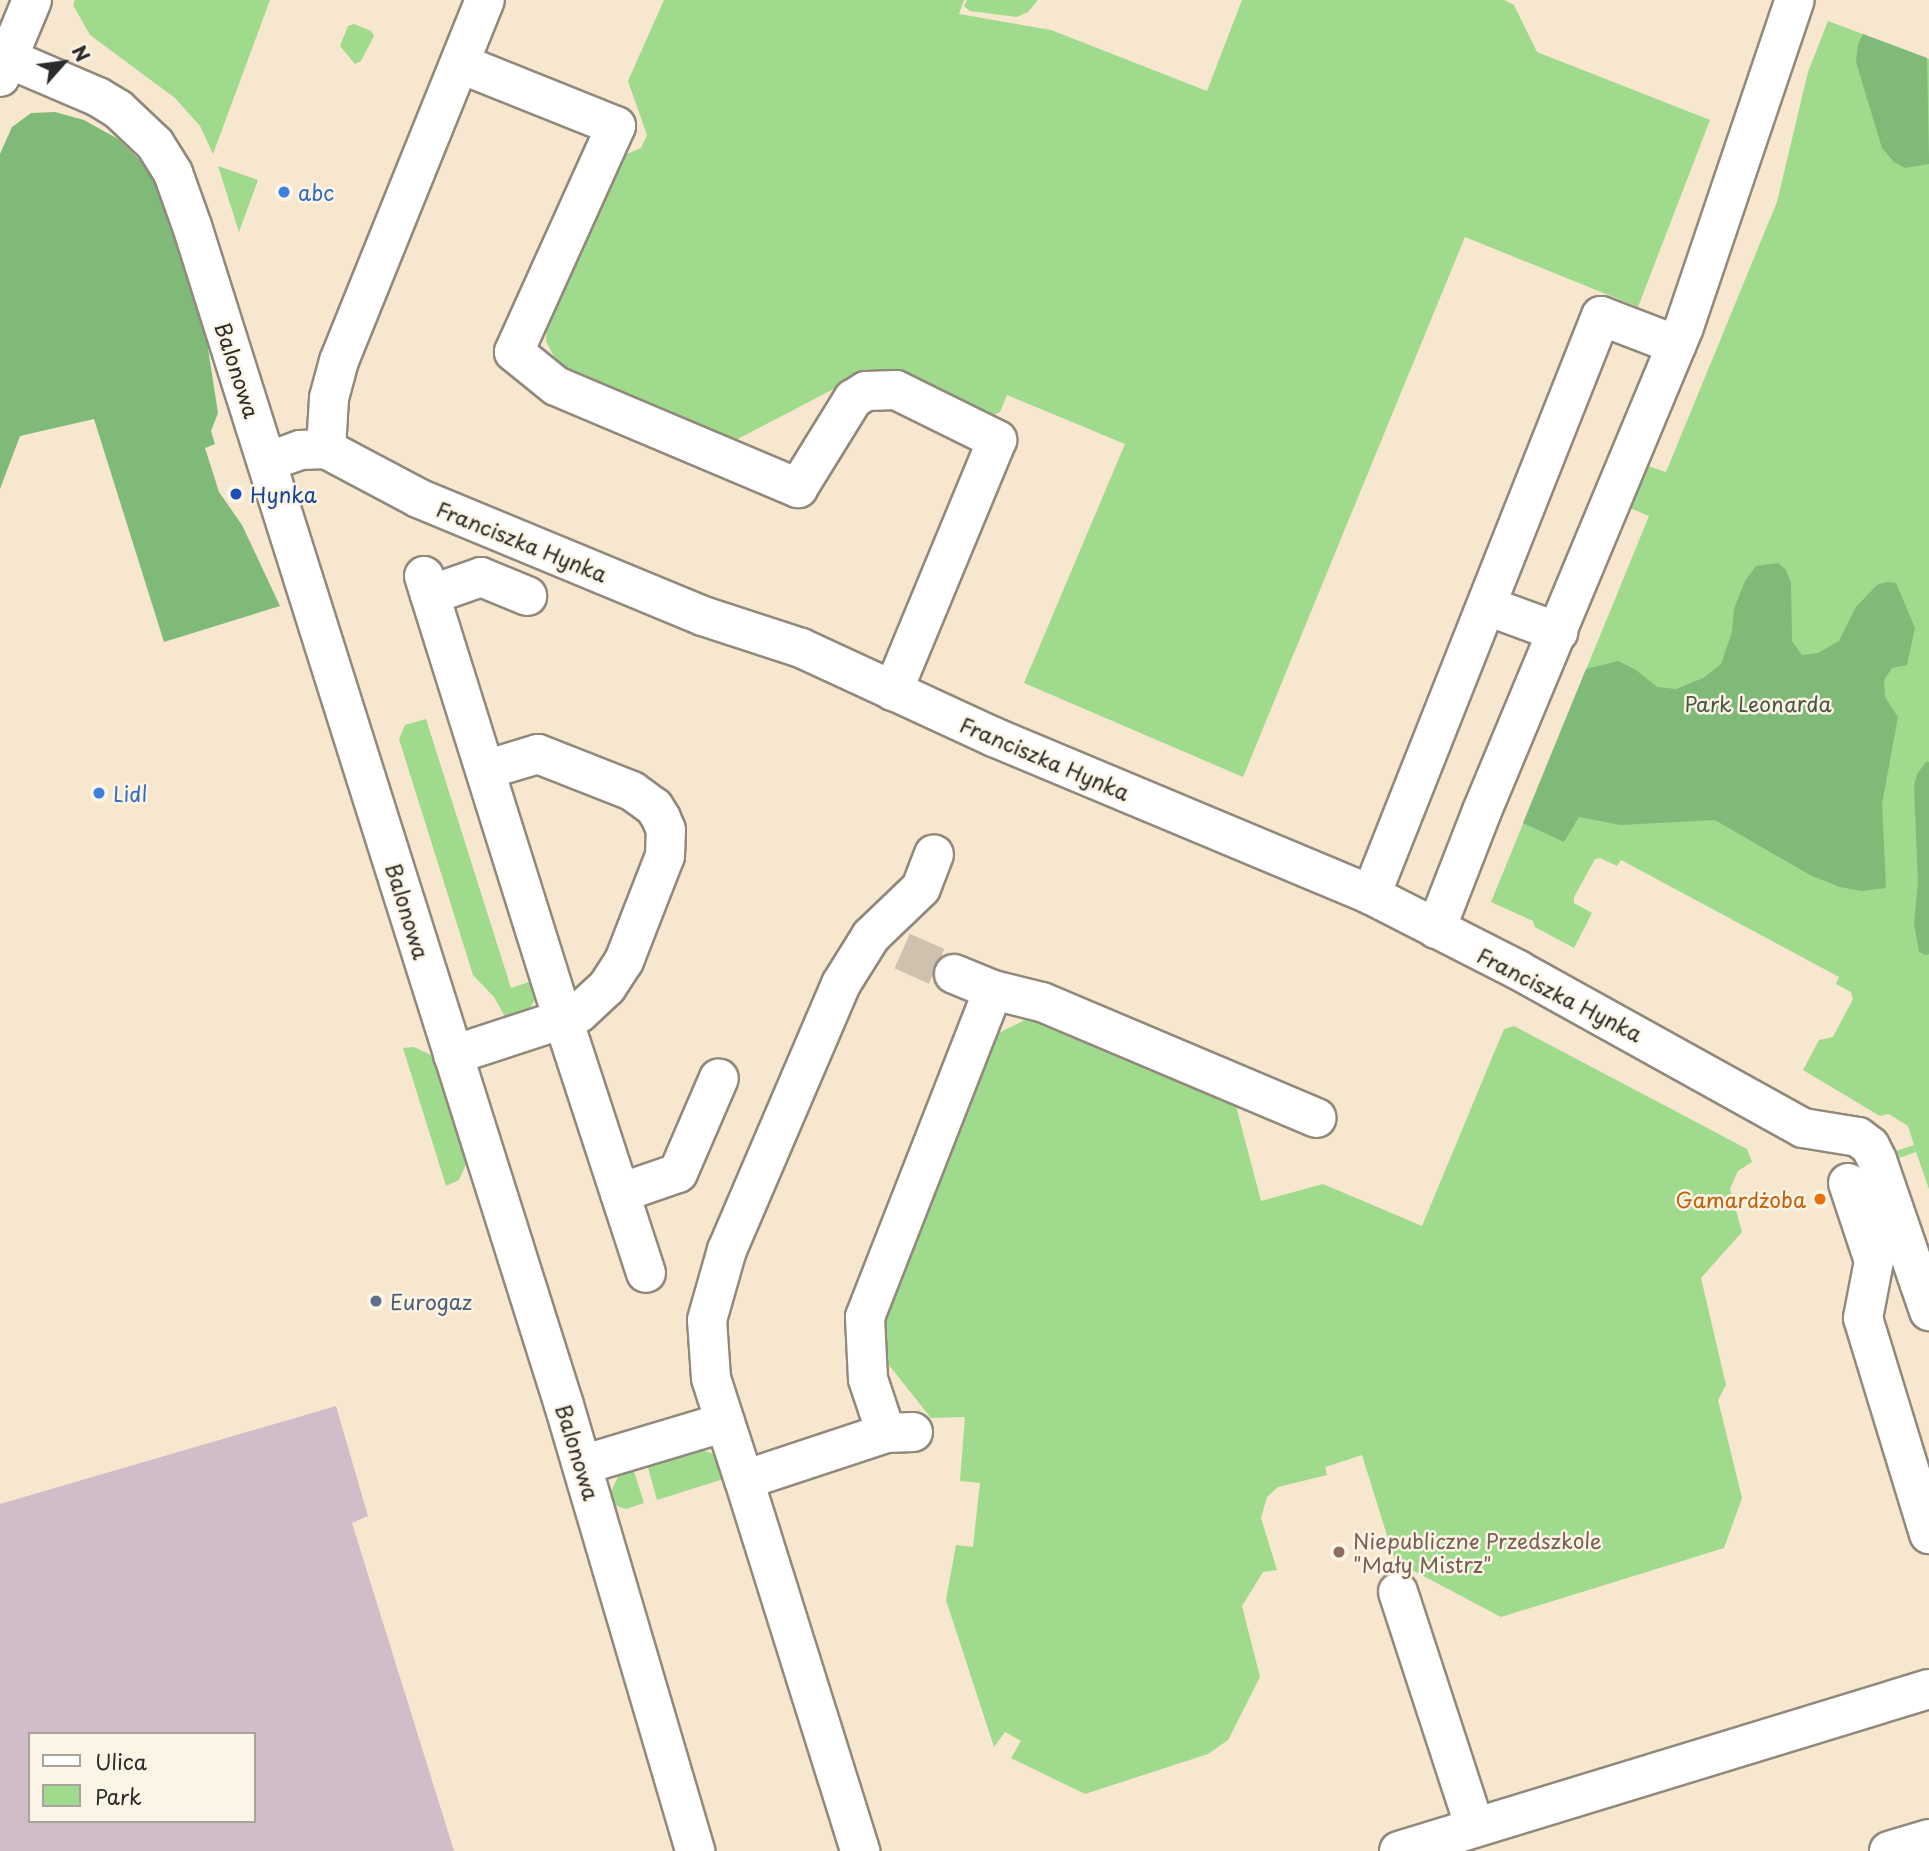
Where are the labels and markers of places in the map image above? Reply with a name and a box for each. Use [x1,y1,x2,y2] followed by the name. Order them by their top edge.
[298,179,334,205] place label: abc
[276,184,292,200] marker: abc
[250,481,317,507] place label: Hynka
[228,486,244,502] marker: Hynka
[113,780,148,806] place label: Lidl
[91,785,107,801] marker: Lidl
[1676,1186,1806,1212] place label: Gamardżoba
[1812,1191,1828,1207] marker: Gamardżoba
[390,1288,472,1314] place label: Eurogaz
[368,1293,384,1309] marker: Eurogaz
[1353,1527,1604,1577] place label: Niepubliczne Przedszkole "Mały Mistrz"
[1331,1544,1347,1560] marker: Niepubliczne Przedszkole "Mały Mistrz"

